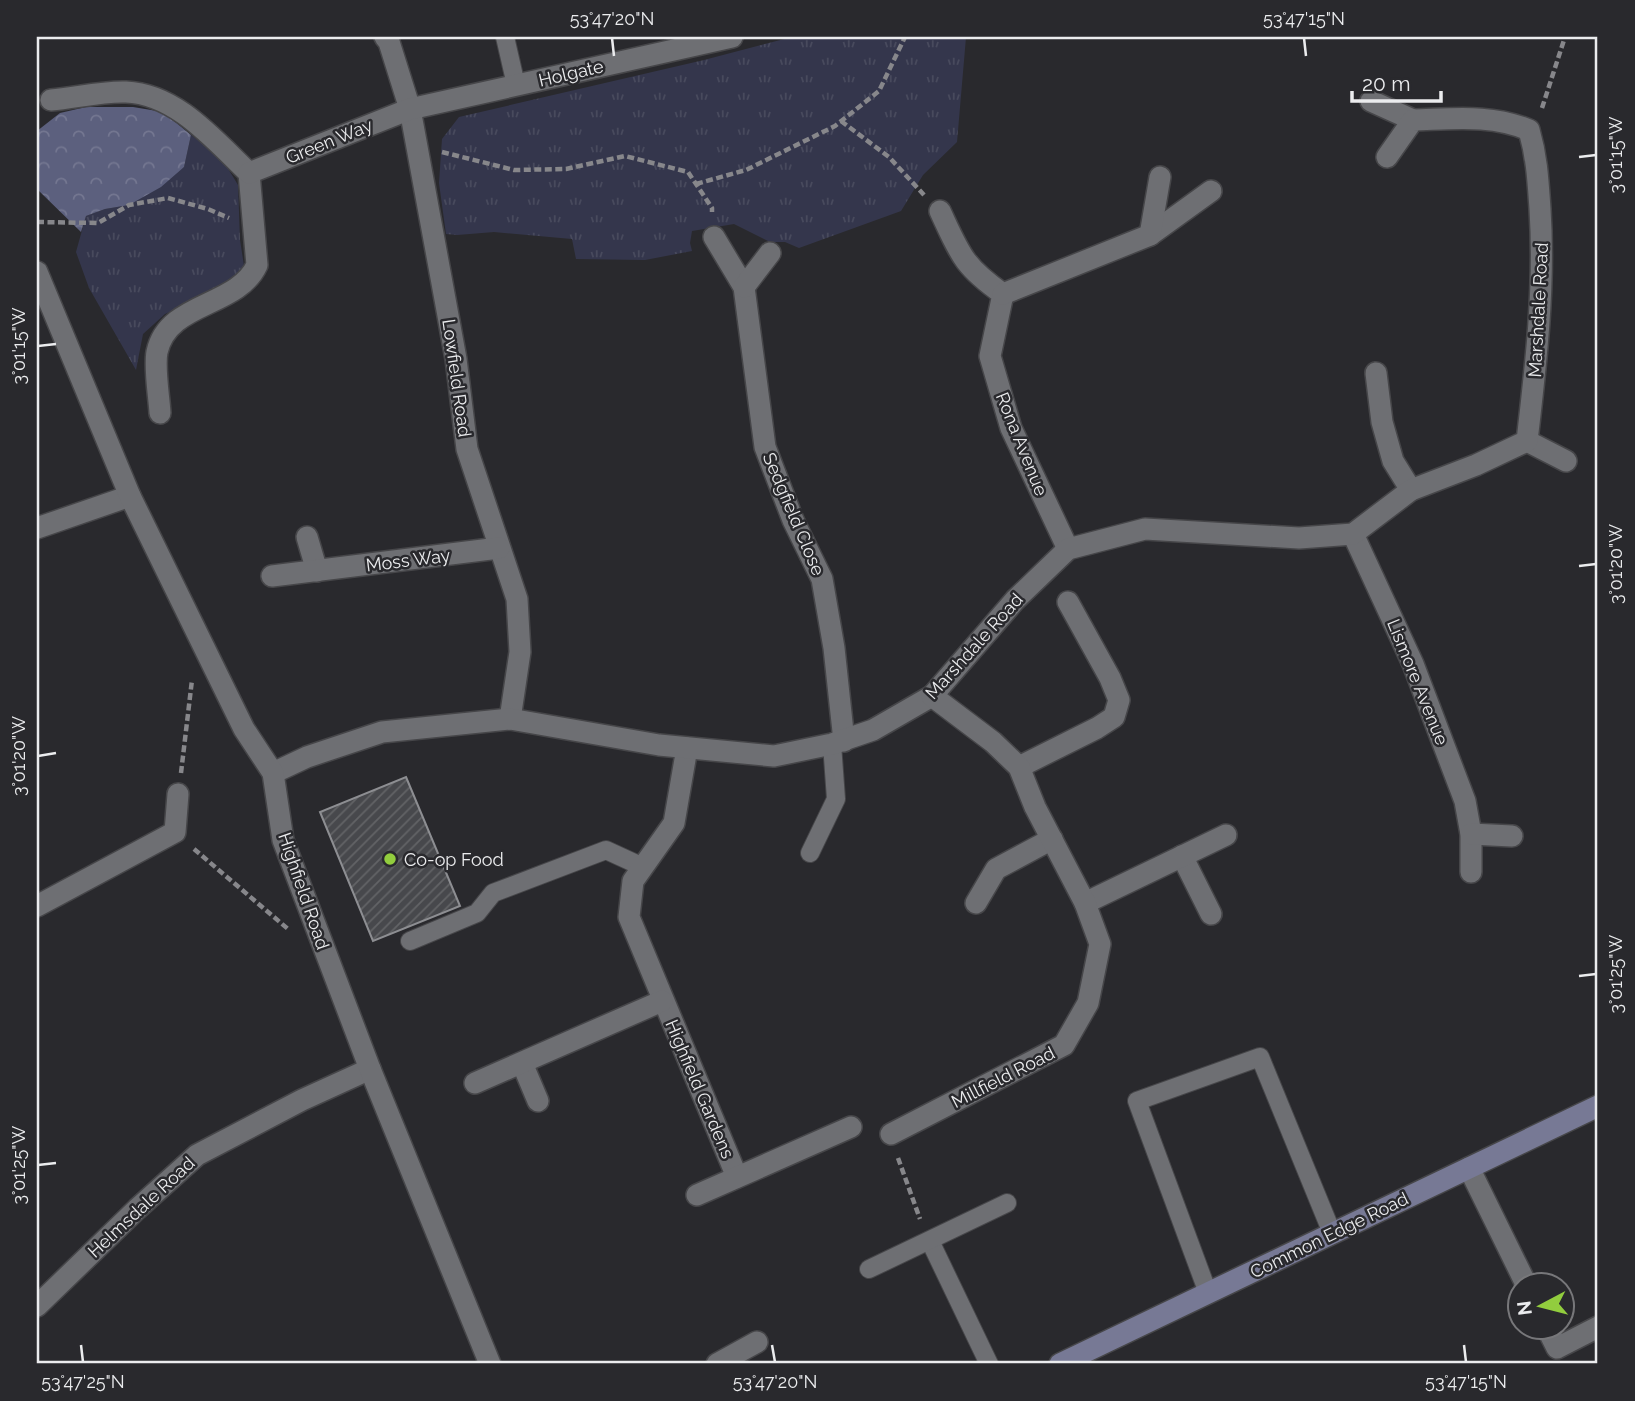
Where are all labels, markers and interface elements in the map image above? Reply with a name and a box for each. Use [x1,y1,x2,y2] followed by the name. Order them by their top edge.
[570,8,654,29] text: 53°47'20"N
[1263,8,1345,29] text: 53°47'15"N
[536,55,606,91] street label: Holgate
[1352,60,1441,104] scale bar
[1362,71,1410,96] text: 20 m
[283,114,376,168] street label: Green Way
[1605,116,1626,194] text: 3°01'15"W
[1524,242,1552,378] street label: Marshdale Road
[8,307,29,385] text: 3°01'15"W
[438,318,476,438] street label: Lowfield Road
[992,389,1052,499] street label: Rona Avenue
[759,449,829,579] street label: Sedgfield Close
[1605,524,1626,604] text: 3°01'20"W
[365,544,452,576] street label: Moss Way
[921,589,1027,703] street label: Marshdale Road
[1383,616,1453,749] street label: Lismore Avenue
[8,716,29,796] text: 3°01'20"W
[274,830,334,952] street label: Highfield Road
[404,849,504,870] place label: Co-op Food
[382,851,398,867] marker: Co-op Food
[1605,934,1626,1013] text: 3°01'25"W
[661,1016,739,1162] street label: Highfield Gardens
[948,1042,1058,1112] street label: Millfield Road
[8,1125,29,1204] text: 3°01'25"W
[83,1152,199,1262] street label: Helmsdale Road
[1247,1188,1411,1282] street label: Common Edge Road
[1506,1272,1576,1342] north arrow
[1512,1300,1536,1317] text: N
[41,1371,125,1392] text: 53°47'25"N
[733,1371,817,1392] text: 53°47'20"N
[1425,1371,1507,1392] text: 53°47'15"N

